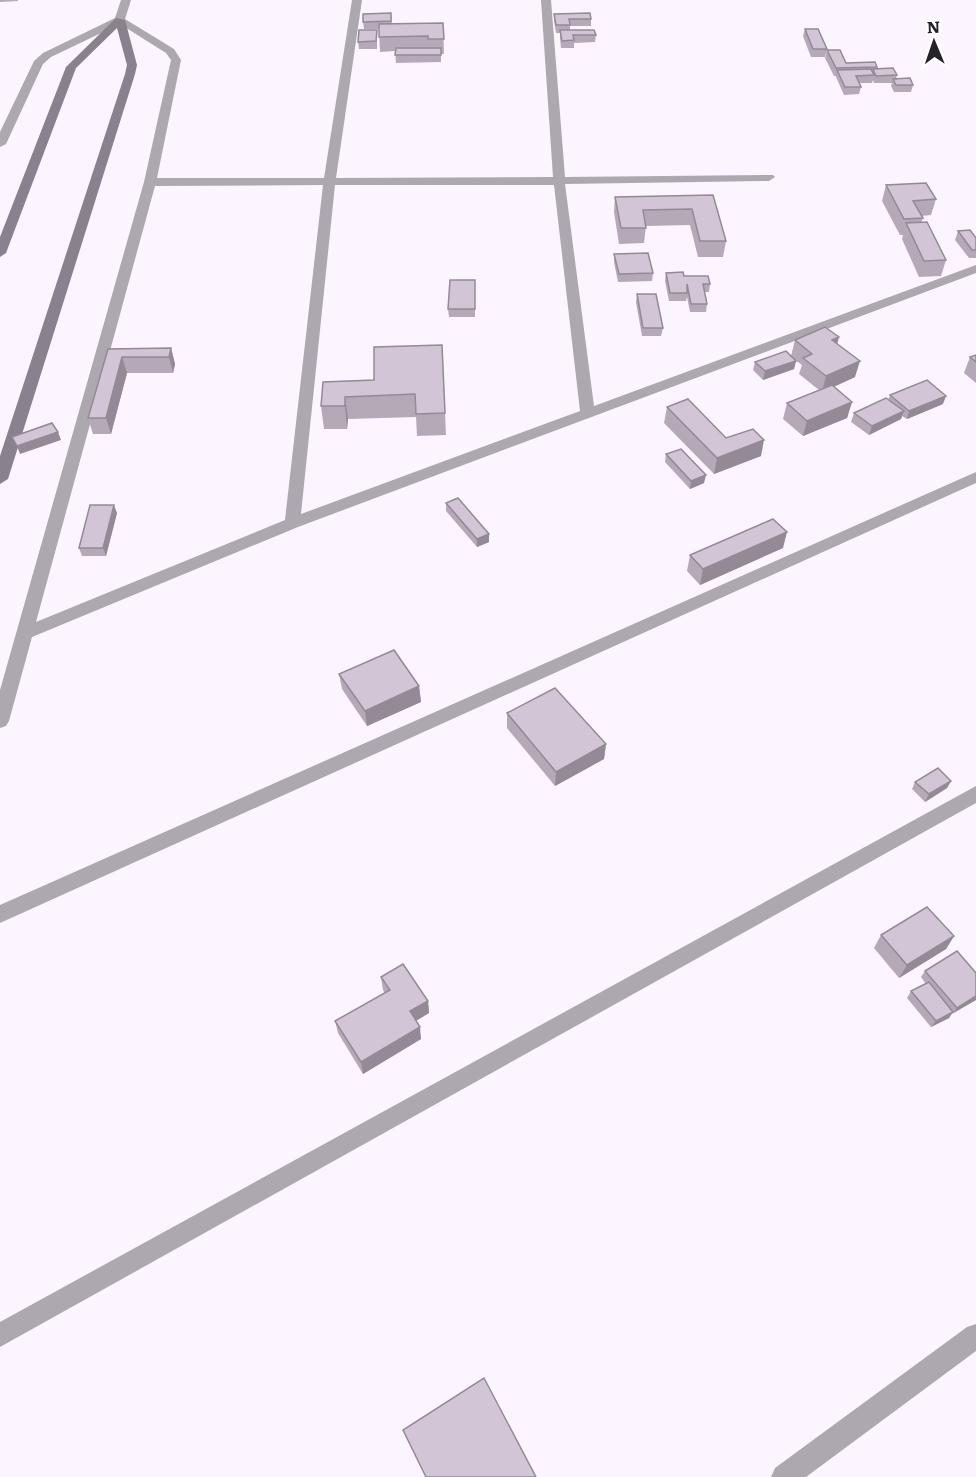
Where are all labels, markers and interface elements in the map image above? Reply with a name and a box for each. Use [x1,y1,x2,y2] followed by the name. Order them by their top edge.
[904,12,964,72] north arrow
[926,14,941,38] text: N

